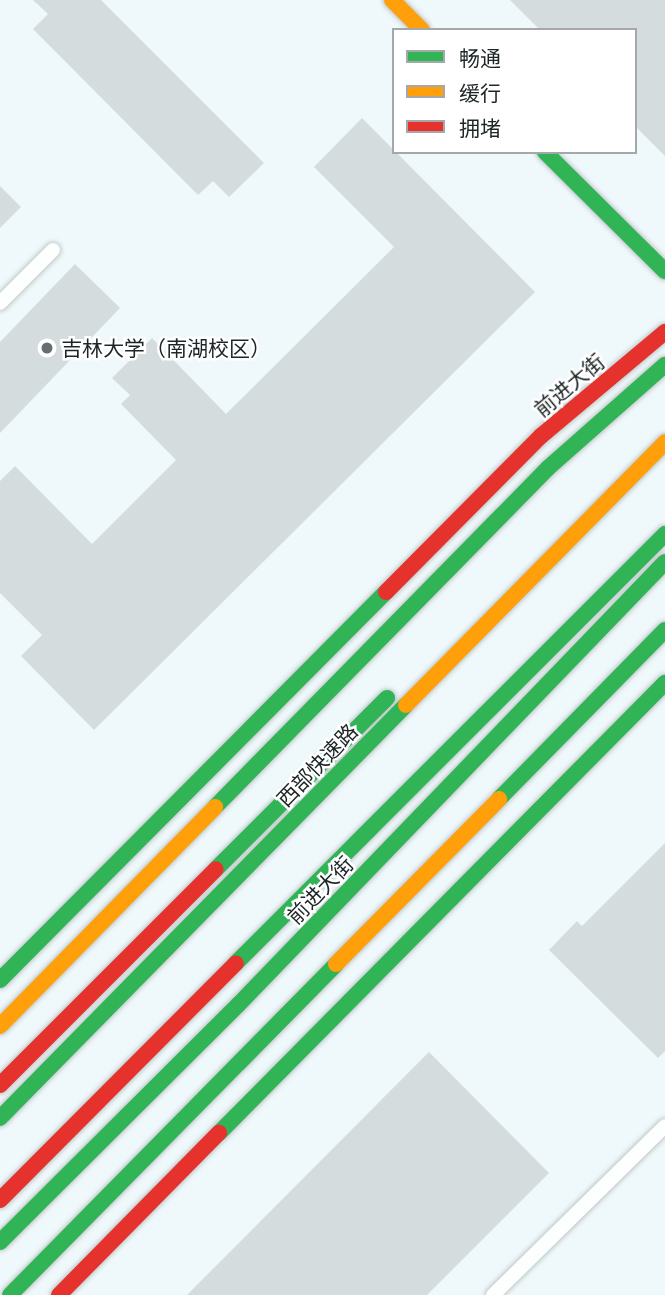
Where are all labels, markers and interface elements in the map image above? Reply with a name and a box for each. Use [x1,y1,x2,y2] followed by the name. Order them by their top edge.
[392,28,637,154] legend
[459,44,501,72] text: 畅通
[459,79,501,107] text: 缓行
[459,114,501,142] text: 拥堵
[61,335,271,361] place label: 吉林大学（南湖校区）
[39,340,55,356] marker: 吉林大学（南湖校区）
[529,348,609,422] street label: 前进大街
[271,718,363,812] street label: 西部快速路
[282,851,358,929] street label: 前进大街

